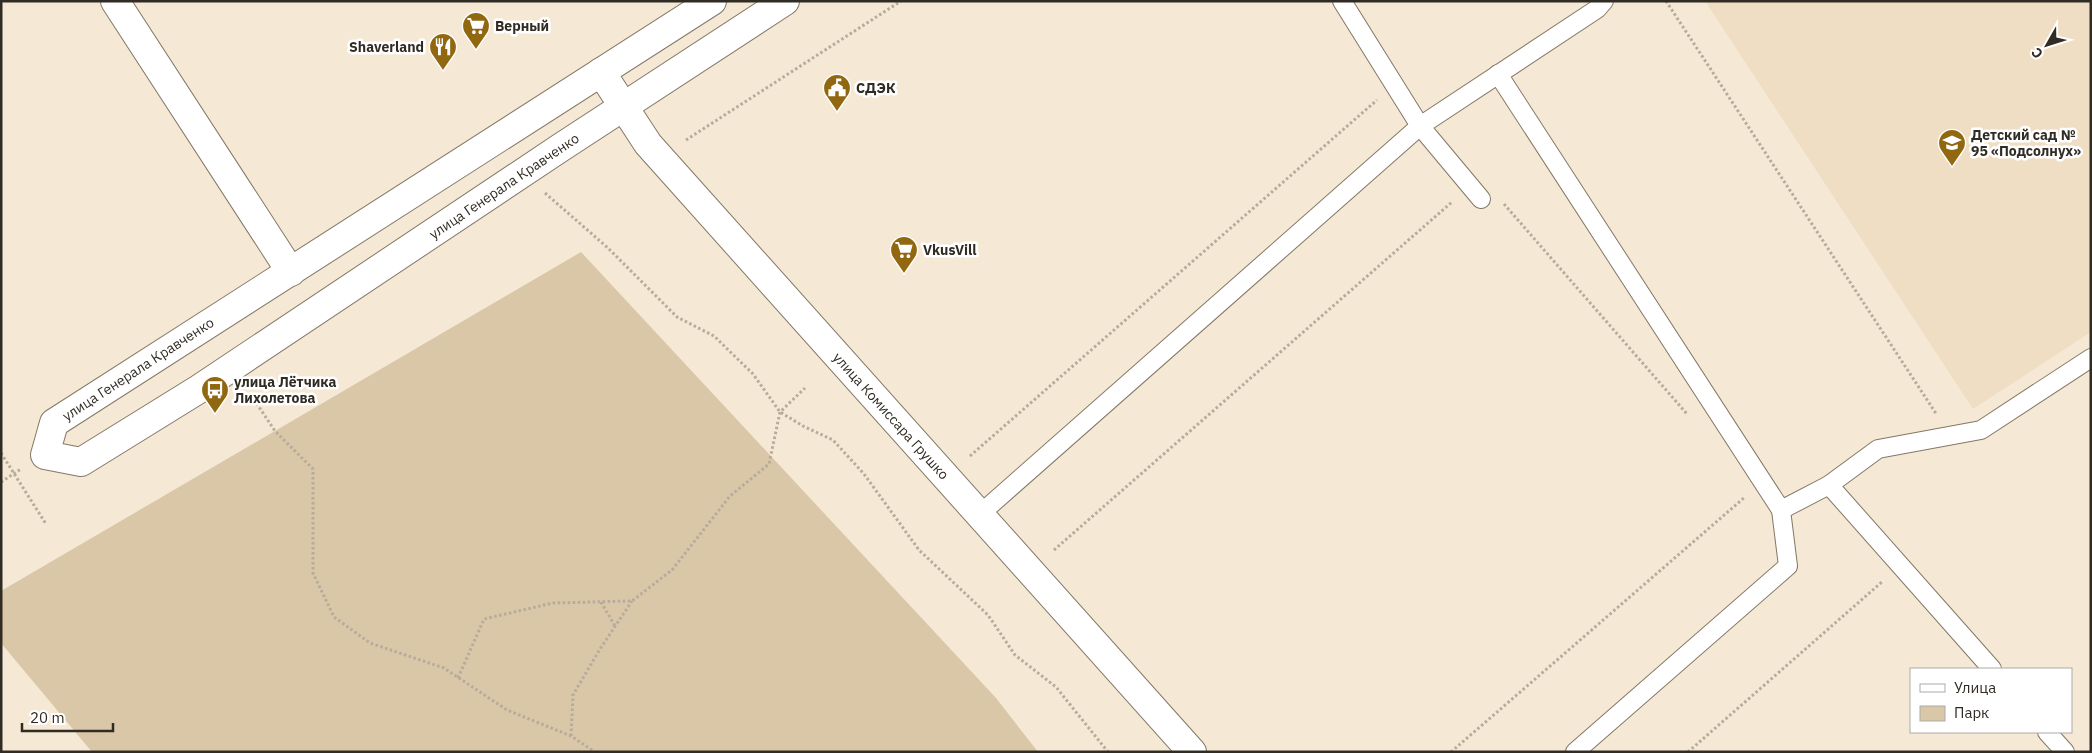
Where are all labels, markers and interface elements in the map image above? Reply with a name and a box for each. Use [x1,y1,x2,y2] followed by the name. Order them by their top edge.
[461,11,491,50] supermarket icon: Верный
[495,17,549,35] place label: Верный
[2022,20,2072,70] north arrow
[428,32,458,71] restaurant icon: Shaverland
[349,38,424,56] place label: Shaverland
[2027,44,2047,62] text: С
[822,73,852,112] public building icon: СДЭК
[856,79,895,97] place label: СДЭК
[1971,126,2081,160] place label: Детский сад № 95 «Подсолнух»
[1937,128,1967,167] school or university icon: Детский сад № 95 «Подсолнух»
[426,129,583,243] street label: улица Генерала Кравченко
[889,235,919,274] supermarket icon: VkusVill
[923,241,976,259] place label: VkusVill
[59,313,217,425] street label: улица Генерала Кравченко
[829,349,953,483] street label: улица Комиссара Грушко
[234,373,336,407] place label: улица Лётчика Лихолетова
[200,375,230,414] bus stop icon: улица Лётчика Лихолетова
[1910,668,2072,733] legend
[1954,678,1996,697] text: Улица
[22,700,114,732] scale bar
[1954,703,1989,722] text: Парк
[30,708,65,727] text: 20 m

